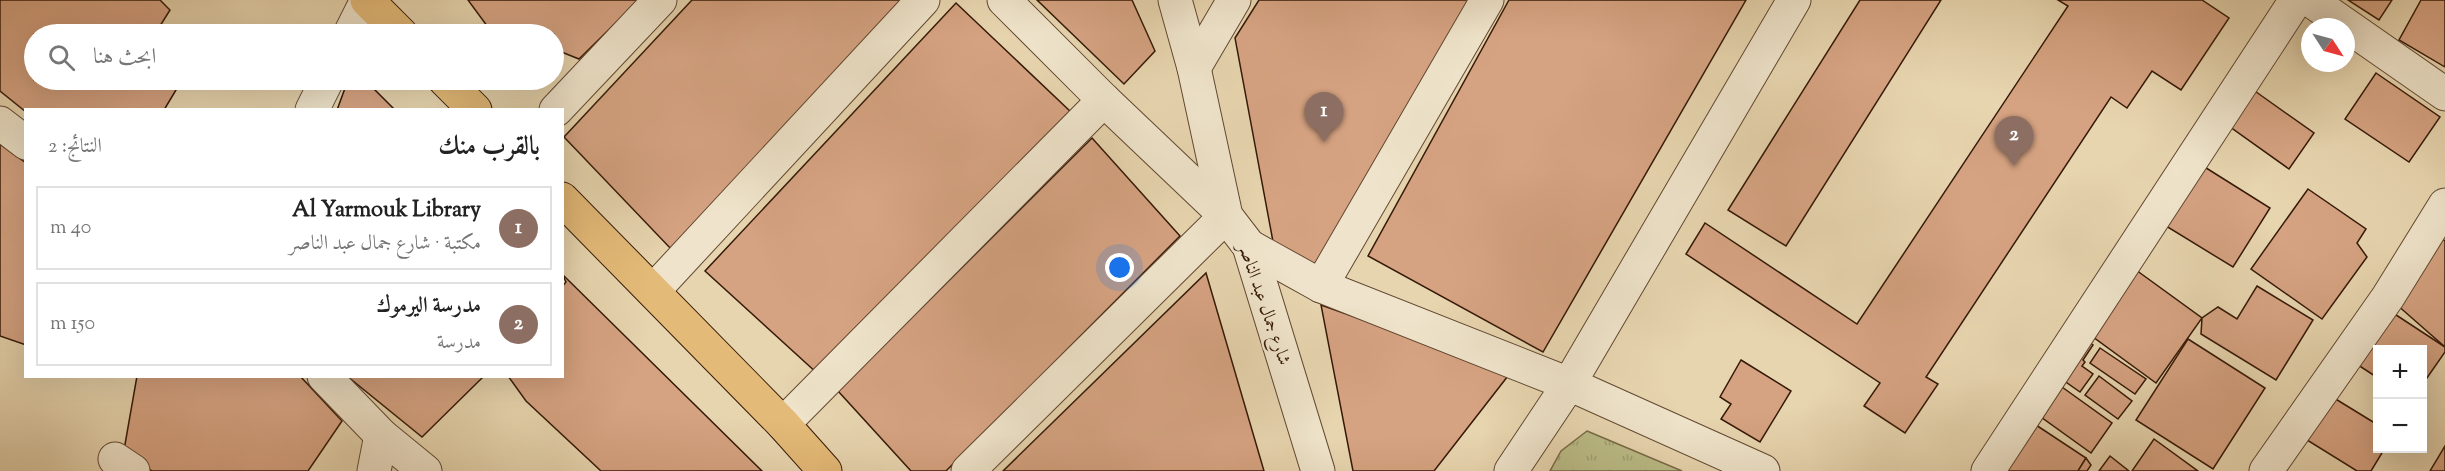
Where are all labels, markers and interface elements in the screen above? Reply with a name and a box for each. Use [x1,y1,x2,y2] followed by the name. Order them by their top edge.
[2301,18,2355,72] north arrow
[24,24,564,90] search box
[45,41,78,74] icon: search
[93,42,156,74] text: ابحث هنا
[1304,92,1344,142] pin: 1
[1994,116,2034,166] pin: 2
[438,129,540,166] text: بالقرب منك
[48,133,102,162] text: النتائج: 2
[292,195,481,227] text: Al Yarmouk Library
[50,214,91,243] text: 40 m
[515,214,522,243] text: 1
[289,230,481,259] text: مكتبة · شارع جمال عبد الناصر
[1229,238,1296,369] street label: شارع جمال عبد الناصر
[1105,253,1134,282] your location
[376,291,481,323] text: مدرسة اليرموك
[50,310,95,339] text: 150 m
[514,310,523,339] text: 2
[437,329,481,358] text: مدرسة
[2373,345,2427,453] map controls
[2373,345,2427,399] button: +
[2373,399,2427,453] button: −

